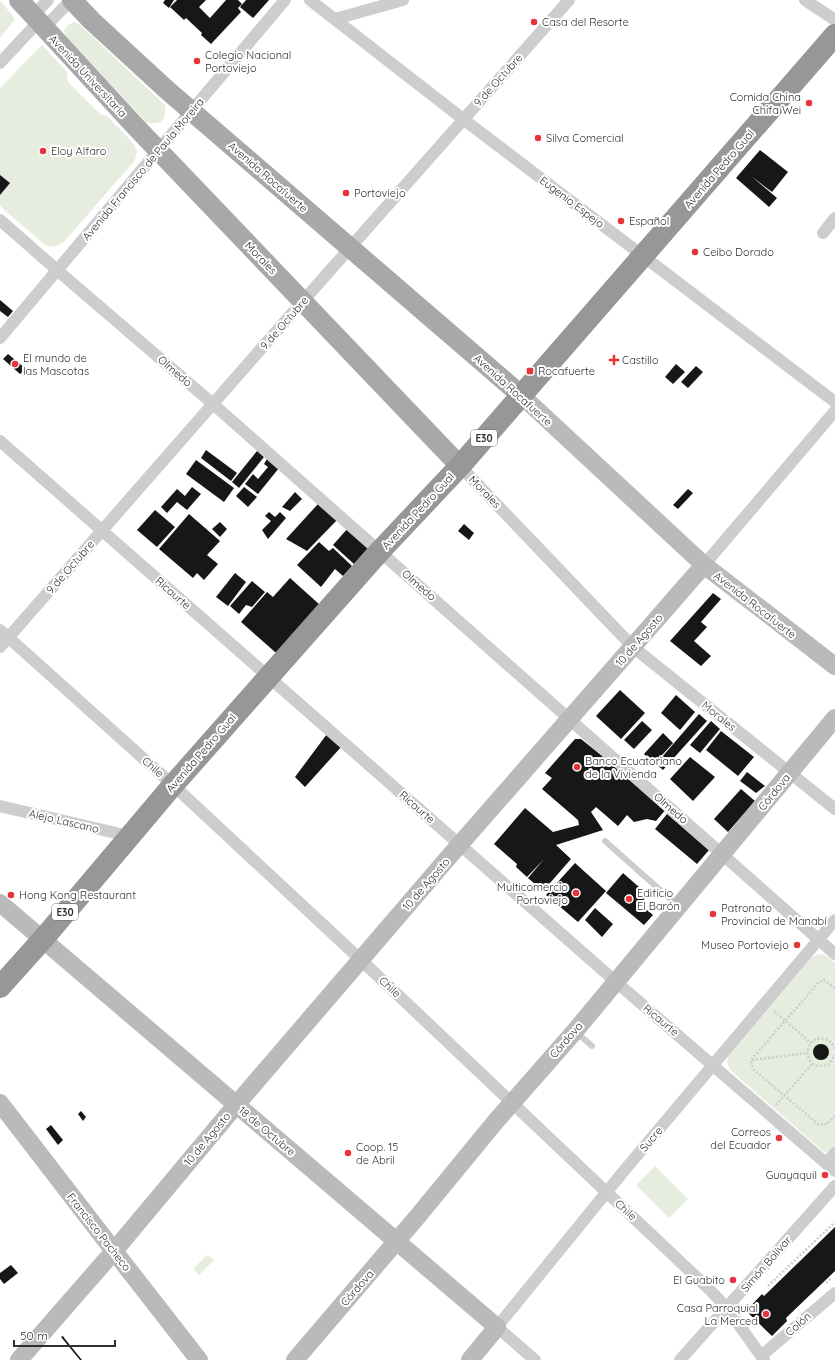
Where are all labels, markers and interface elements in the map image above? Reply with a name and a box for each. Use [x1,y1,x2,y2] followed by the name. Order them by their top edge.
[542,15,629,29] place label: Casa del Resorte
[529,17,539,27] marker: Casa del Resorte
[46,32,130,120] street label: Avenida Universitaria
[205,48,291,75] place label: Colegio Nacional Portoviejo
[471,51,525,109] street label: 9 de Octubre
[192,56,202,66] marker: Colegio Nacional Portoviejo
[730,90,801,117] place label: Comida China Chifa Wei
[79,95,207,243] street label: Avenida Francisco de Paula Moreira
[804,98,814,108] marker: Comida China Chifa Wei
[681,127,757,211] street label: Avenida Pedro Gual
[546,131,624,145] place label: Silva Comercial
[533,133,543,143] marker: Silva Comercial
[225,139,311,215] street label: Avenida Rocafuerte
[51,144,107,158] place label: Eloy Alfaro
[38,146,48,156] marker: Eloy Alfaro
[537,173,607,231] street label: Eugenio Espejo
[354,186,406,200] place label: Portoviejo
[341,188,351,198] marker: Portoviejo
[629,214,669,228] place label: Español
[616,216,626,226] marker: Español
[242,239,280,277] street label: Morales
[703,245,774,259] place label: Ceibo Dorado
[690,247,700,257] marker: Ceibo Dorado
[257,293,311,353] street label: 9 de Octubre
[23,351,89,378] place label: El mundo de las Mascotas
[471,351,555,429] street label: Avenida Rocafuerte
[155,352,195,390] street label: Olmedo
[622,353,659,367] place label: Castillo
[609,355,619,365] marker: Castillo
[10,359,20,369] marker: El mundo de las Mascotas
[538,364,595,378] place label: Rocafuerte
[525,366,535,376] marker: Rocafuerte
[471,430,497,446] road number: E30
[379,470,457,552] street label: Avenida Pedro Gual
[466,473,504,511] street label: Morales
[43,537,97,597] street label: 9 de Octubre
[399,566,439,604] street label: Olmedo
[711,568,799,642] street label: Avenida Rocafuerte
[152,574,194,612] street label: Ricaurte
[612,610,666,669] street label: 10 de Agosto
[699,698,739,734] street label: Morales
[163,711,239,795] street label: Avenida Pedro Gual
[139,754,167,780] street label: Chile
[585,754,682,781] place label: Banco Ecuatoriano de la Vivienda
[572,762,582,772] marker: Banco Ecuatoriano de la Vivienda
[755,771,793,813] street label: Córdova
[396,788,438,826] street label: Ricaurte
[651,789,691,827] street label: Olmedo
[28,806,101,836] street label: Alejo Lascano
[399,854,453,913] street label: 10 de Agosto
[497,880,568,907] place label: Multicomercio Portoviejo
[637,886,680,913] place label: Edificio El Barón
[19,888,136,902] place label: Hong Kong Restaurant
[571,888,581,898] marker: Multicomercio Portoviejo
[6,890,16,900] marker: Hong Kong Restaurant
[624,894,634,904] marker: Edificio El Barón
[721,901,827,928] place label: Patronato Provincial de Manabí
[52,904,78,920] road number: E30
[708,909,718,919] marker: Patronato Provincial de Manabí
[701,938,789,952] place label: Museo Portoviejo
[792,940,802,950] marker: Museo Portoviejo
[376,974,404,1000] street label: Chile
[640,1001,682,1039] street label: Ricaurte
[546,1019,586,1061] street label: Córdova
[236,1103,298,1159] street label: 18 de Octubre
[181,1109,234,1169] street label: 10 de Agosto
[637,1124,665,1154] street label: Sucre
[710,1125,772,1152] place label: Correos del Ecuador
[774,1133,784,1143] marker: Correos del Ecuador
[356,1140,398,1167] place label: Coop. 15 de Abril
[343,1148,353,1158] marker: Coop. 15 de Abril
[766,1168,817,1182] place label: Guayaquil
[820,1170,830,1180] marker: Guayaquil
[64,1190,134,1274] street label: Francisco Pacheco
[612,1197,640,1223] street label: Chile
[738,1232,795,1295] street label: Simón Bolívar
[337,1267,377,1309] street label: Córdova
[673,1273,725,1287] place label: El Guabito
[728,1275,738,1285] marker: El Guabito
[677,1301,758,1328] place label: Casa Parroquial La Merced
[761,1309,771,1319] marker: Casa Parroquial La Merced
[782,1309,814,1339] street label: Colón
[14,1322,115,1348] scale bar
[20,1328,48,1343] text: 50 m

